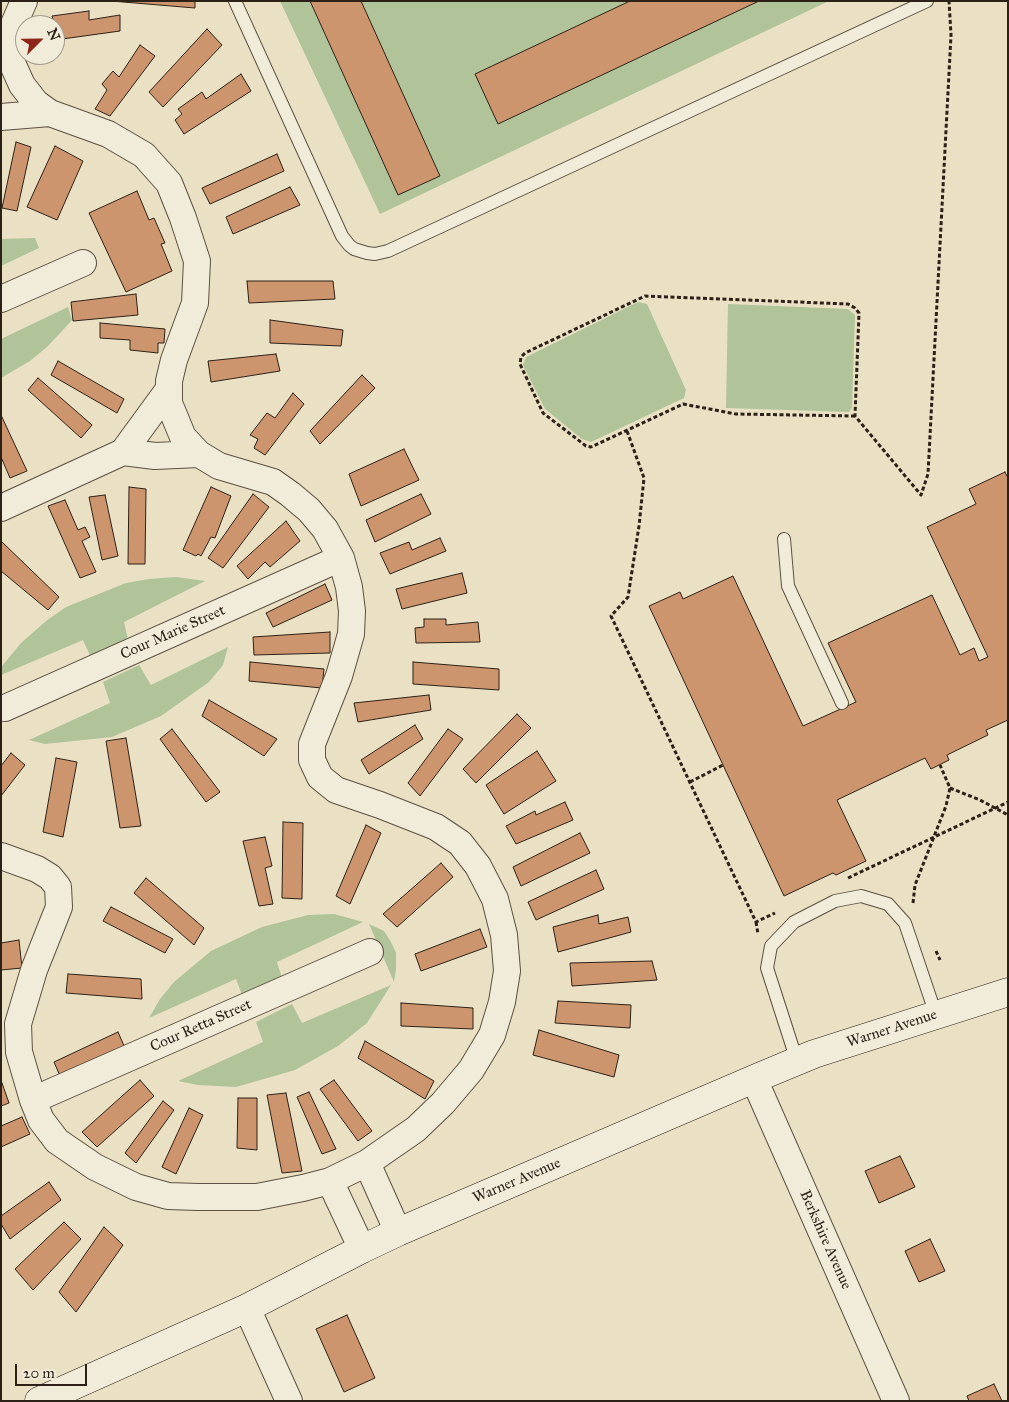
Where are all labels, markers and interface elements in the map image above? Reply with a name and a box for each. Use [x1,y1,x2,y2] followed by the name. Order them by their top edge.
[15,15,65,65] north arrow
[43,26,63,43] text: N
[118,602,228,664] street label: Cour Marie Street
[148,996,254,1056] street label: Cour Retta Street
[845,1006,939,1052] street label: Warner Avenue
[470,1154,564,1208] street label: Warner Avenue
[795,1188,855,1292] street label: Berkshire Avenue
[18,1354,90,1386] scale bar
[23,1364,55,1382] text: 20 m

